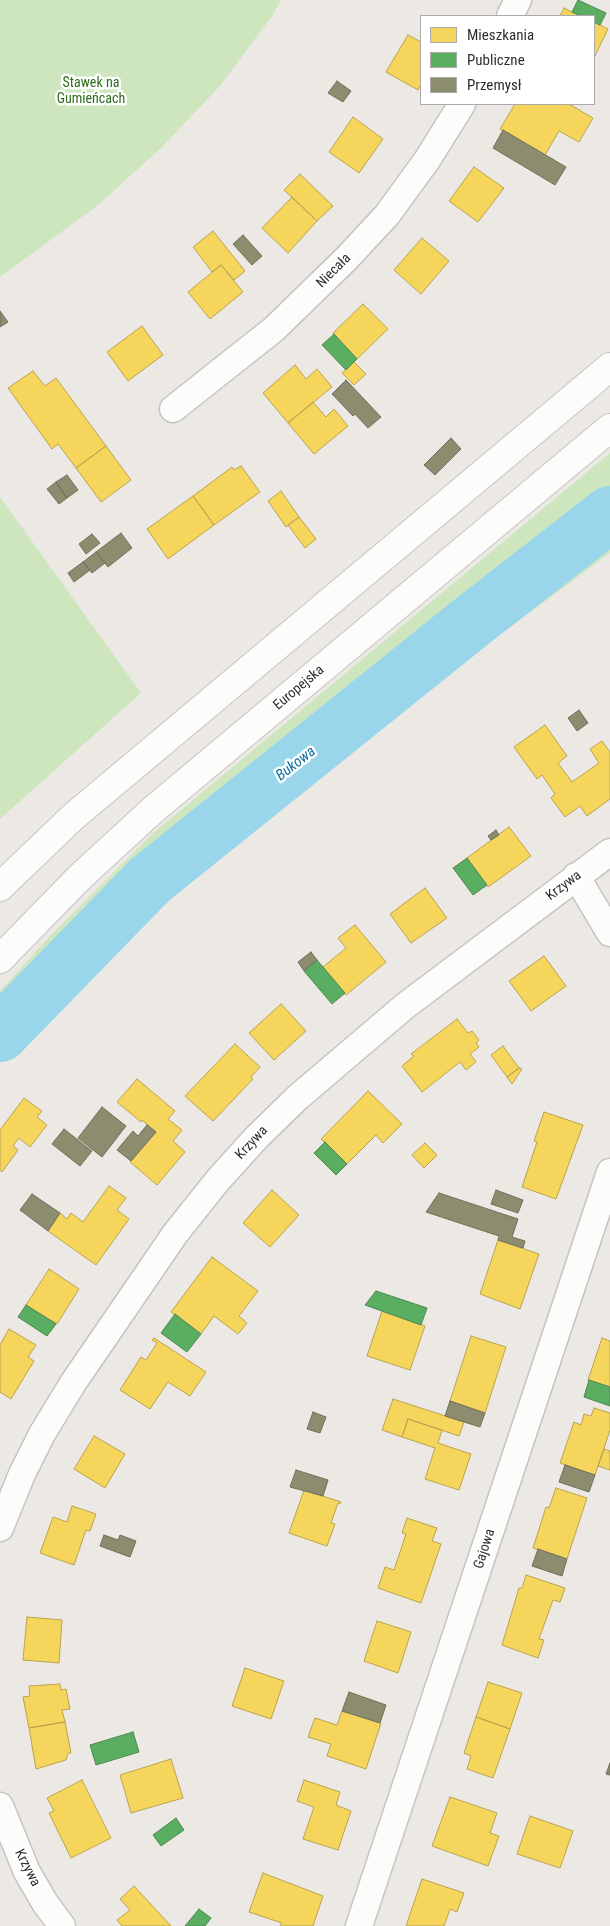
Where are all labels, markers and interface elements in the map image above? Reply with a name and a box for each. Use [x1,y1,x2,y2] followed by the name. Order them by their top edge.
[420,15,595,105] legend
[467,26,534,44] text: Mieszkania
[467,51,525,69] text: Publiczne
[57,75,125,108] park label: Stawek na Gumieńcach
[467,76,522,94] text: Przemysł
[313,250,355,292] street label: Niecała
[270,662,328,714] street label: Europejska
[273,743,319,785] water label: Bukowa
[543,867,585,905] street label: Krzywa
[232,1123,272,1163] street label: Krzywa
[471,1527,499,1571] street label: Gajowa
[11,1847,43,1889] street label: Krzywa

